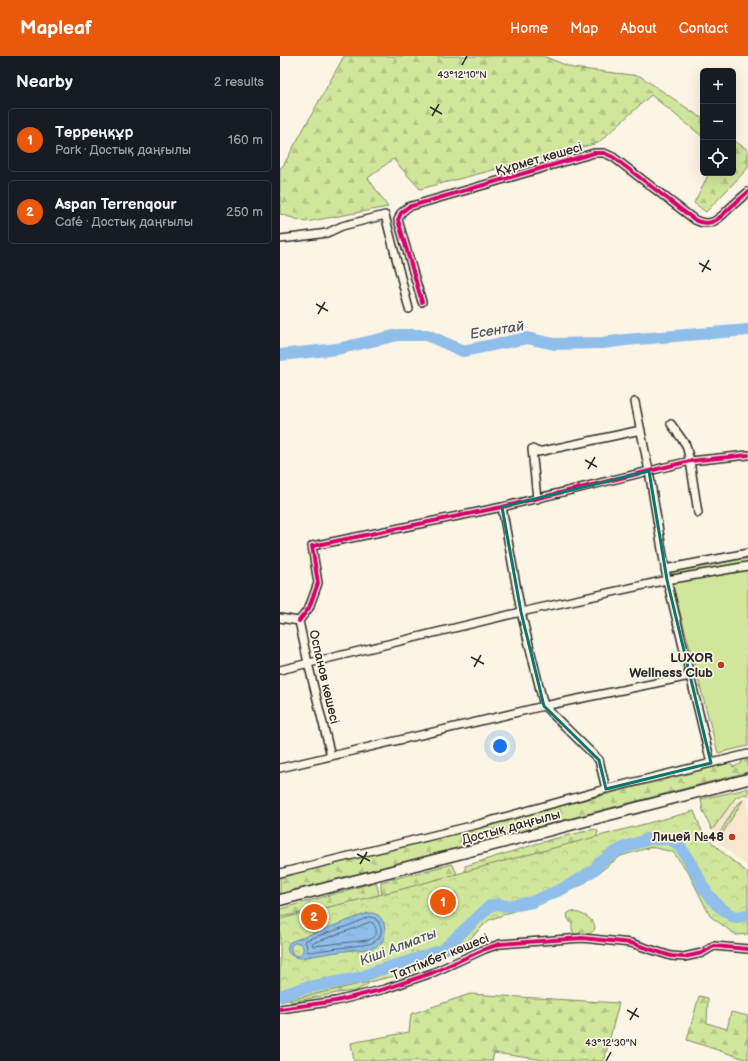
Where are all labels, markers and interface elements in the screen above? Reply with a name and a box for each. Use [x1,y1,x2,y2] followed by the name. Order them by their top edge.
[20,17,92,40] text: Mapleaf
[510,20,548,37] text: Home
[570,20,598,37] text: Map
[620,20,657,37] text: About
[679,20,728,37] text: Contact
[700,68,736,176] map controls
[700,68,736,104] button: +
[437,69,487,81] text: 43°12'10"N
[16,72,73,92] text: Nearby
[214,74,264,90] text: 2 results
[700,104,736,140] button: −
[55,123,133,142] text: Терреңқұр
[27,132,33,148] text: 1
[228,132,263,148] text: 160 m
[494,139,584,179] street label: Құрмет көшесі
[700,140,736,176] button: locate
[55,142,191,158] text: Park · Достық даңғылы
[55,195,176,214] text: Aspan Terrenqour
[26,204,34,220] text: 2
[226,204,263,220] text: 250 m
[55,214,193,230] text: Café · Достық даңғылы
[469,317,525,343] water label: Есентай
[305,628,343,726] street label: Оспанов көшесі
[629,650,713,681] place label: LUXOR Wellness Club
[716,660,726,670] marker: LUXOR Wellness Club
[490,736,510,756] your location
[460,806,562,848] street label: Достық даңғылы
[651,829,724,845] place label: Лицей №48
[727,832,737,842] marker: Лицей №48
[430,887,456,917] pin: 1
[301,902,327,932] pin: 2
[357,925,439,969] water label: Кіші Алматы
[389,930,491,984] street label: Таттімбет көшесі
[585,1037,637,1049] text: 43°12'30"N

